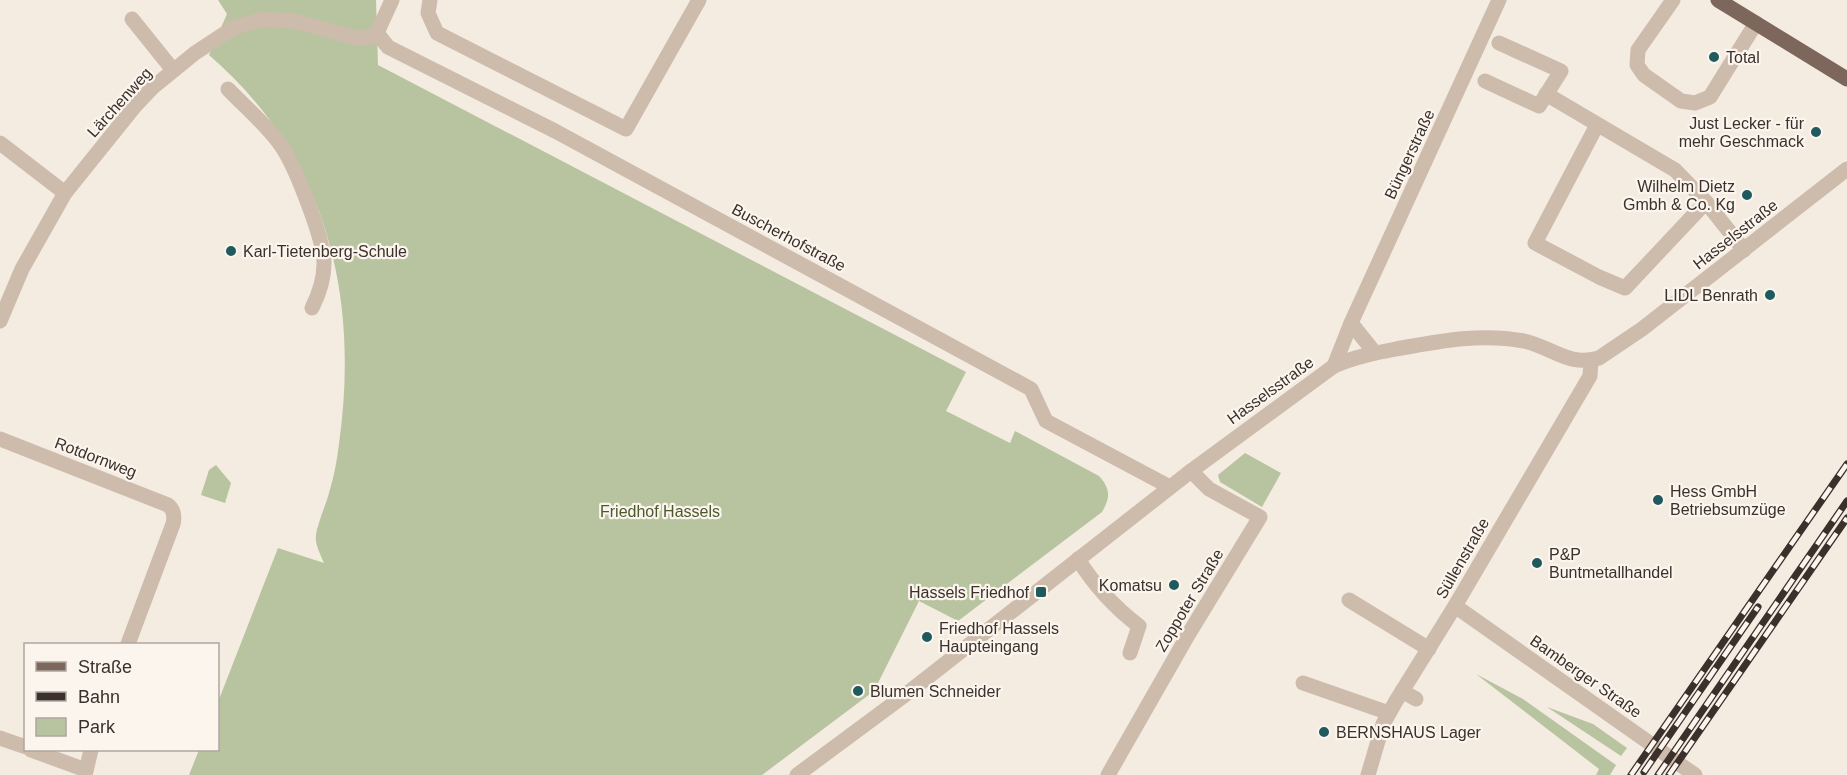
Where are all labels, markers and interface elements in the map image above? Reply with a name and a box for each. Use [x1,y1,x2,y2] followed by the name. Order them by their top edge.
[1726,49,1760,66] place label: Total
[1707,50,1721,64] marker: Total
[84,64,155,140] street label: Lärchenweg
[1381,107,1438,202] street label: Büngerstraße
[1679,115,1805,150] place label: Just Lecker - für mehr Geschmack
[1809,125,1823,139] marker: Just Lecker - für mehr Geschmack
[1623,178,1735,213] place label: Wilhelm Dietz Gmbh & Co. Kg
[1740,188,1754,202] marker: Wilhelm Dietz Gmbh & Co. Kg
[1690,196,1781,273] street label: Hasselsstraße
[729,200,849,275] street label: Buscherhofstraße
[243,243,407,260] place label: Karl-Tietenberg-Schule
[224,244,238,258] marker: Karl-Tietenberg-Schule
[1664,287,1758,304] place label: LIDL Benrath
[1763,288,1777,302] marker: LIDL Benrath
[1224,353,1317,427] street label: Hasselsstraße
[52,434,139,481] street label: Rotdornweg
[1670,483,1786,518] place label: Hess GmbH Betriebsumzüge
[1651,493,1665,507] marker: Hess GmbH Betriebsumzüge
[600,503,720,520] park label: Friedhof Hassels
[1433,515,1492,601] street label: Süllenstraße
[1152,546,1227,655] street label: Zoppoter Straße
[1549,546,1673,581] place label: P&P Buntmetallhandel
[1530,556,1544,570] marker: P&P Buntmetallhandel
[1099,577,1162,594] place label: Komatsu
[1167,578,1181,592] marker: Komatsu
[909,584,1030,601] place label: Hassels Friedhof
[1034,585,1048,599] marker: Hassels Friedhof
[939,620,1059,655] place label: Friedhof Hassels Haupteingang
[920,630,934,644] marker: Friedhof Hassels Haupteingang
[1527,632,1645,721] street label: Bamberger Straße
[24,643,219,751] legend
[78,657,132,677] text: Straße
[870,683,1001,700] place label: Blumen Schneider
[851,684,865,698] marker: Blumen Schneider
[78,687,120,707] text: Bahn
[78,717,116,737] text: Park
[1336,724,1482,741] place label: BERNSHAUS Lager
[1317,725,1331,739] marker: BERNSHAUS Lager

